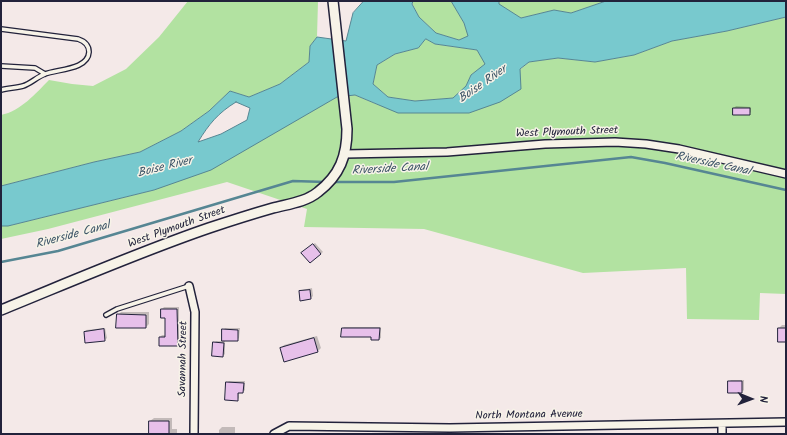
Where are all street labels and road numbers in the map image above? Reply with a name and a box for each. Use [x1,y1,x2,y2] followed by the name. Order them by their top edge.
[516,125,618,141] street label: West Plymouth Street
[127,204,227,252] street label: West Plymouth Street
[177,321,191,397] street label: Savannah Street
[475,408,583,424] street label: North Montana Avenue

